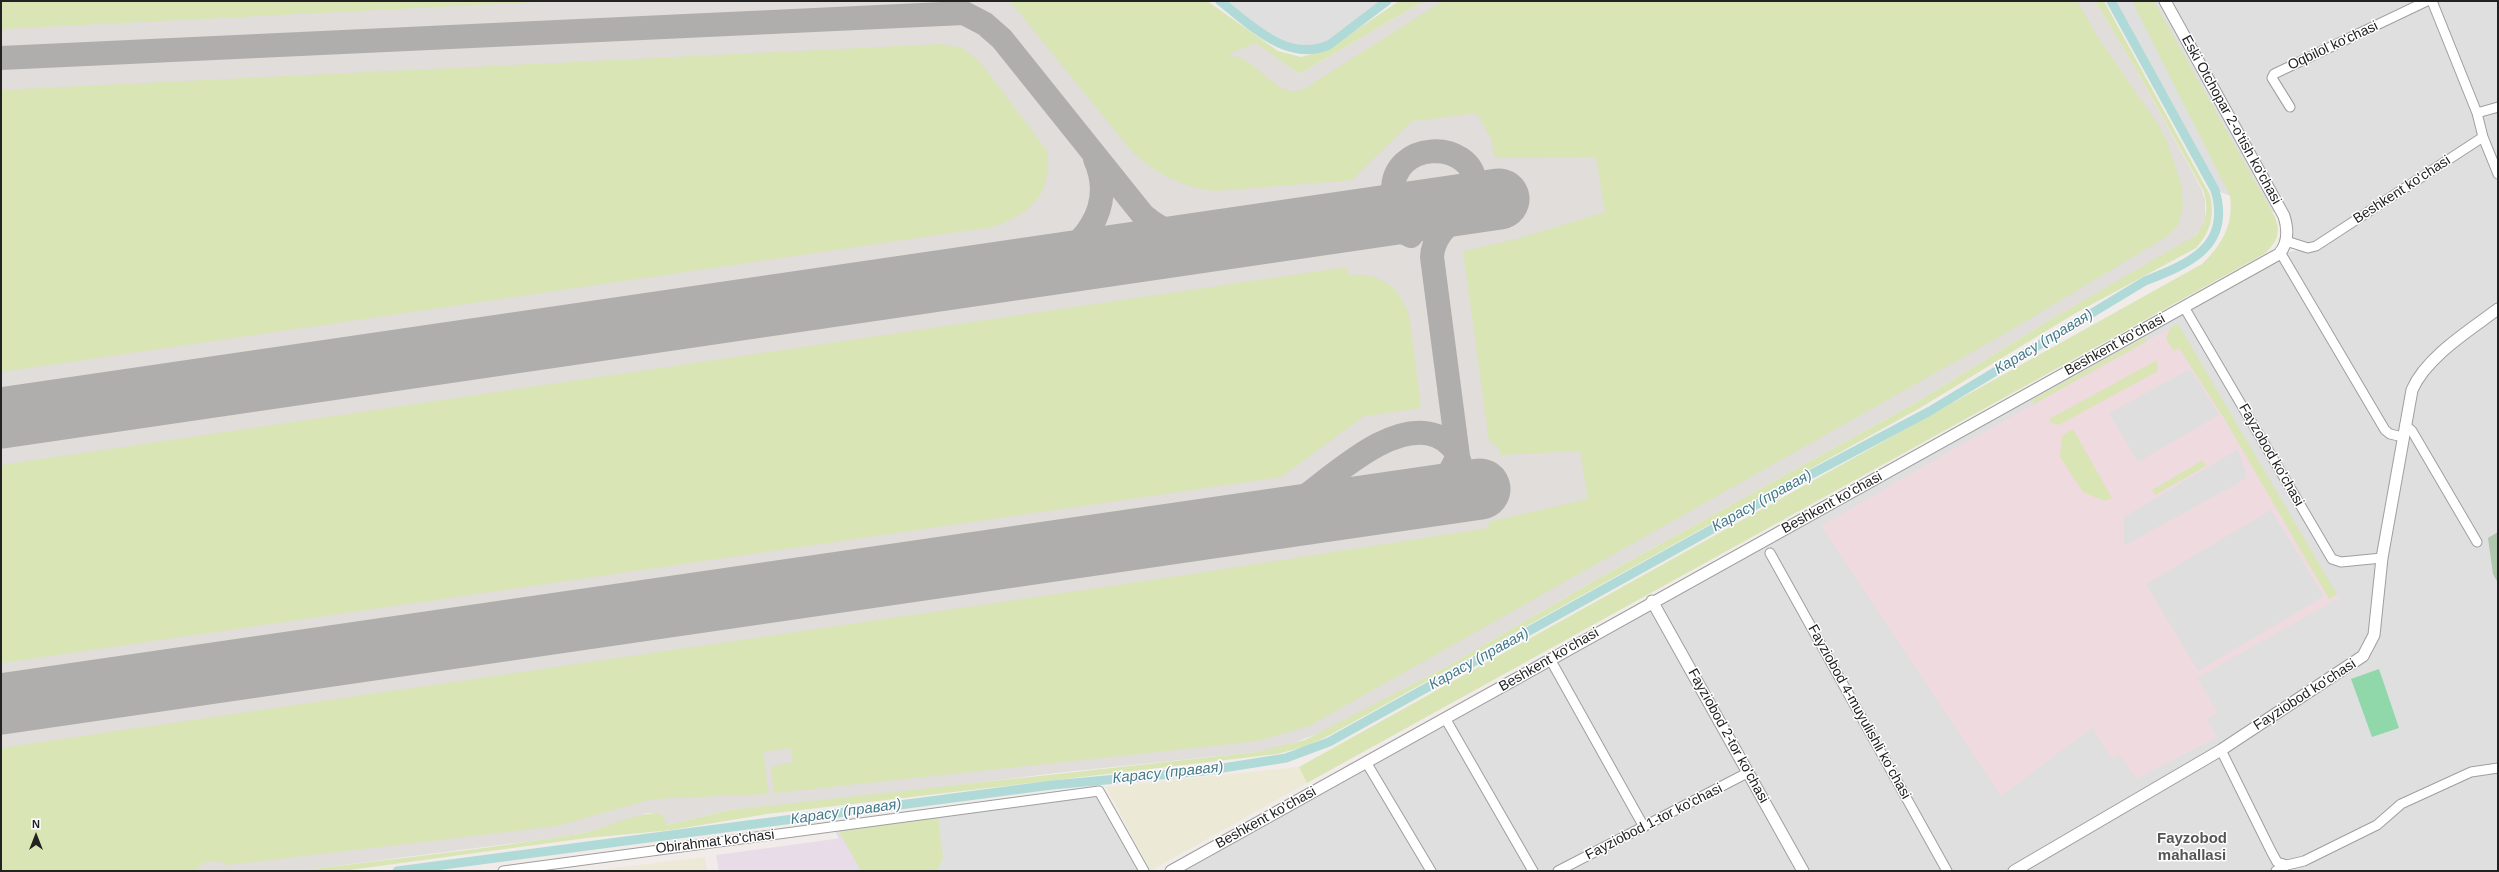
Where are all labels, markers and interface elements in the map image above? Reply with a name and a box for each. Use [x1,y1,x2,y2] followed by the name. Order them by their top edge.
[2285,18,2381,74] street label: Oqbilol ko'chasi
[2177,33,2285,207] street label: Eski Otchopar 2-o'tish ko'chasi
[2350,152,2454,228] street label: Beshkent ko'chasi
[1992,306,2096,378] water label: Карасу (правая)
[2062,310,2168,380] street label: Beshkent ko'chasi
[2235,401,2307,509] street label: Fayzobod ko'chasi
[1709,466,1815,536] water label: Карасу (правая)
[1779,468,1885,538] street label: Beshkent ko'chasi
[1804,622,1914,802] street label: Fayziobod 4-muyulishli koʻchasi
[1426,624,1532,694] water label: Карасу (правая)
[1496,625,1602,695] street label: Beshkent ko'chasi
[2251,656,2359,734] street label: Fayziobod ko'chasi
[1684,666,1772,806] street label: Fayziobod 2-tor ko'chasi
[1112,758,1224,788] water label: Карасу (правая)
[1583,780,1725,864] street label: Fayziobod 1-tor ko'chasi
[1213,783,1319,853] street label: Beshkent ko'chasi
[789,795,903,829] water label: Карасу (правая)
[16,816,56,856] north arrow
[32,818,40,830] text: N
[655,826,775,858] street label: Obirahmat ko'chasi
[2157,830,2227,865] district label: Fayzobod mahallasi

